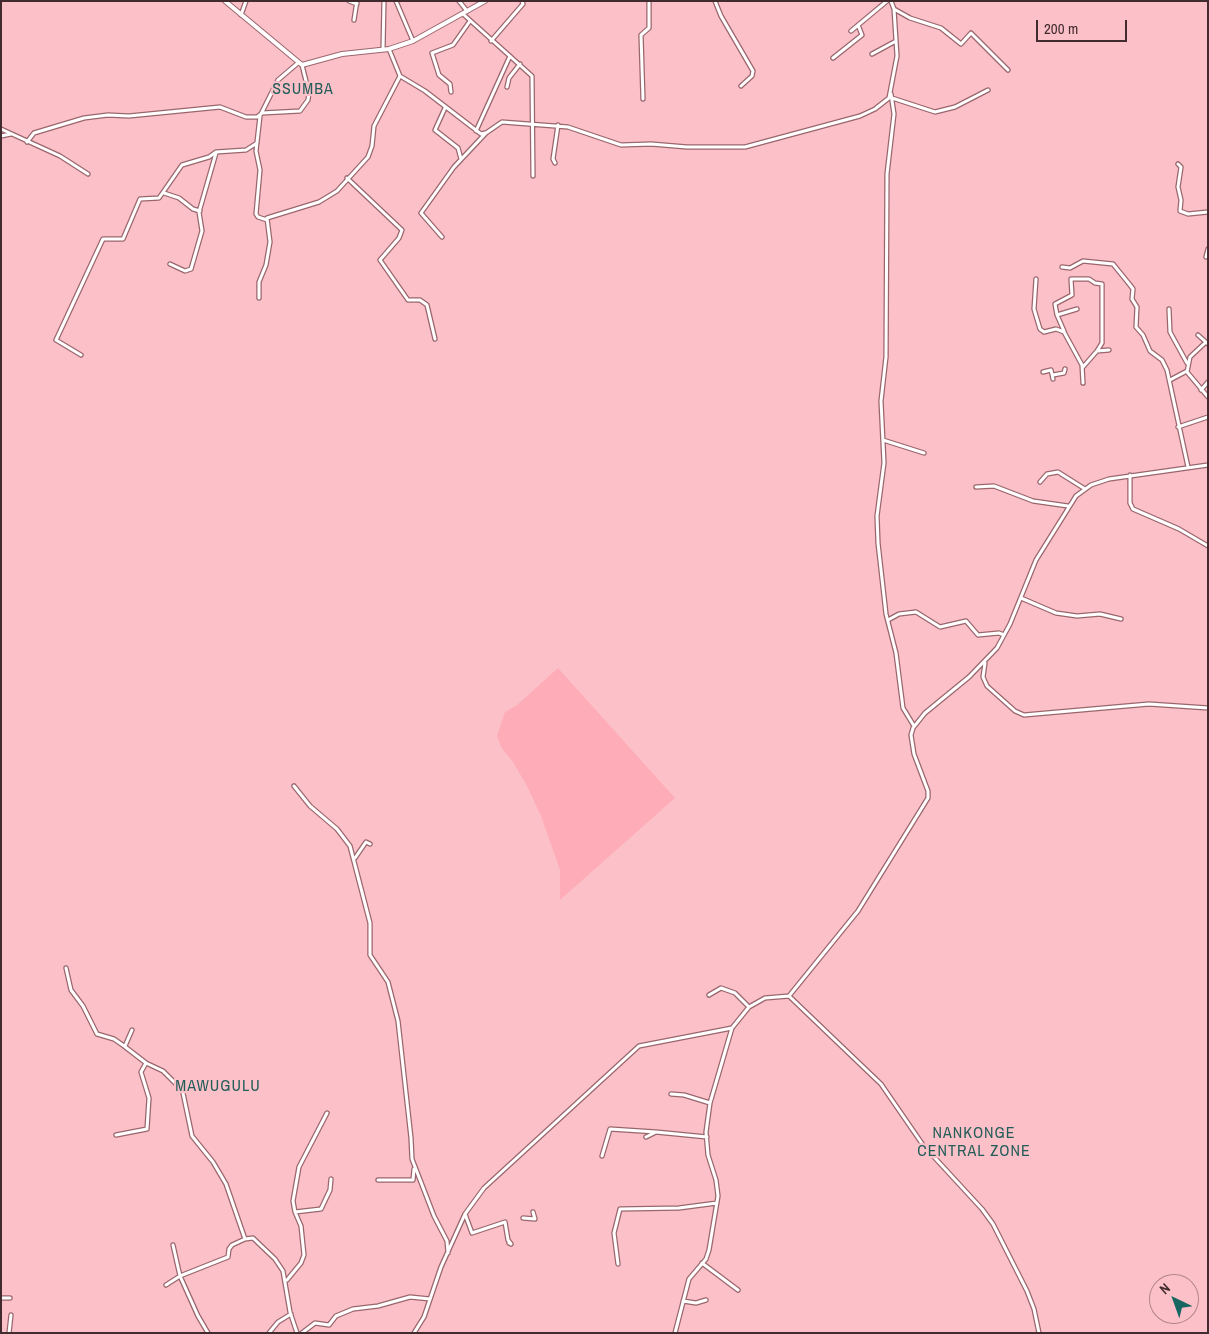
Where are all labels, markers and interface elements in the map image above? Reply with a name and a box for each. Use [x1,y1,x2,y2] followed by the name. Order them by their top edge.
[1039,10,1130,42] scale bar
[1044,18,1078,39] text: 200 m
[272,80,334,100] district label: SSUMBA
[174,1077,262,1097] district label: MAWUGULU
[916,1124,1032,1162] district label: NANKONGE CENTRAL ZONE
[1149,1274,1199,1324] north arrow
[1156,1279,1174,1298] text: N

